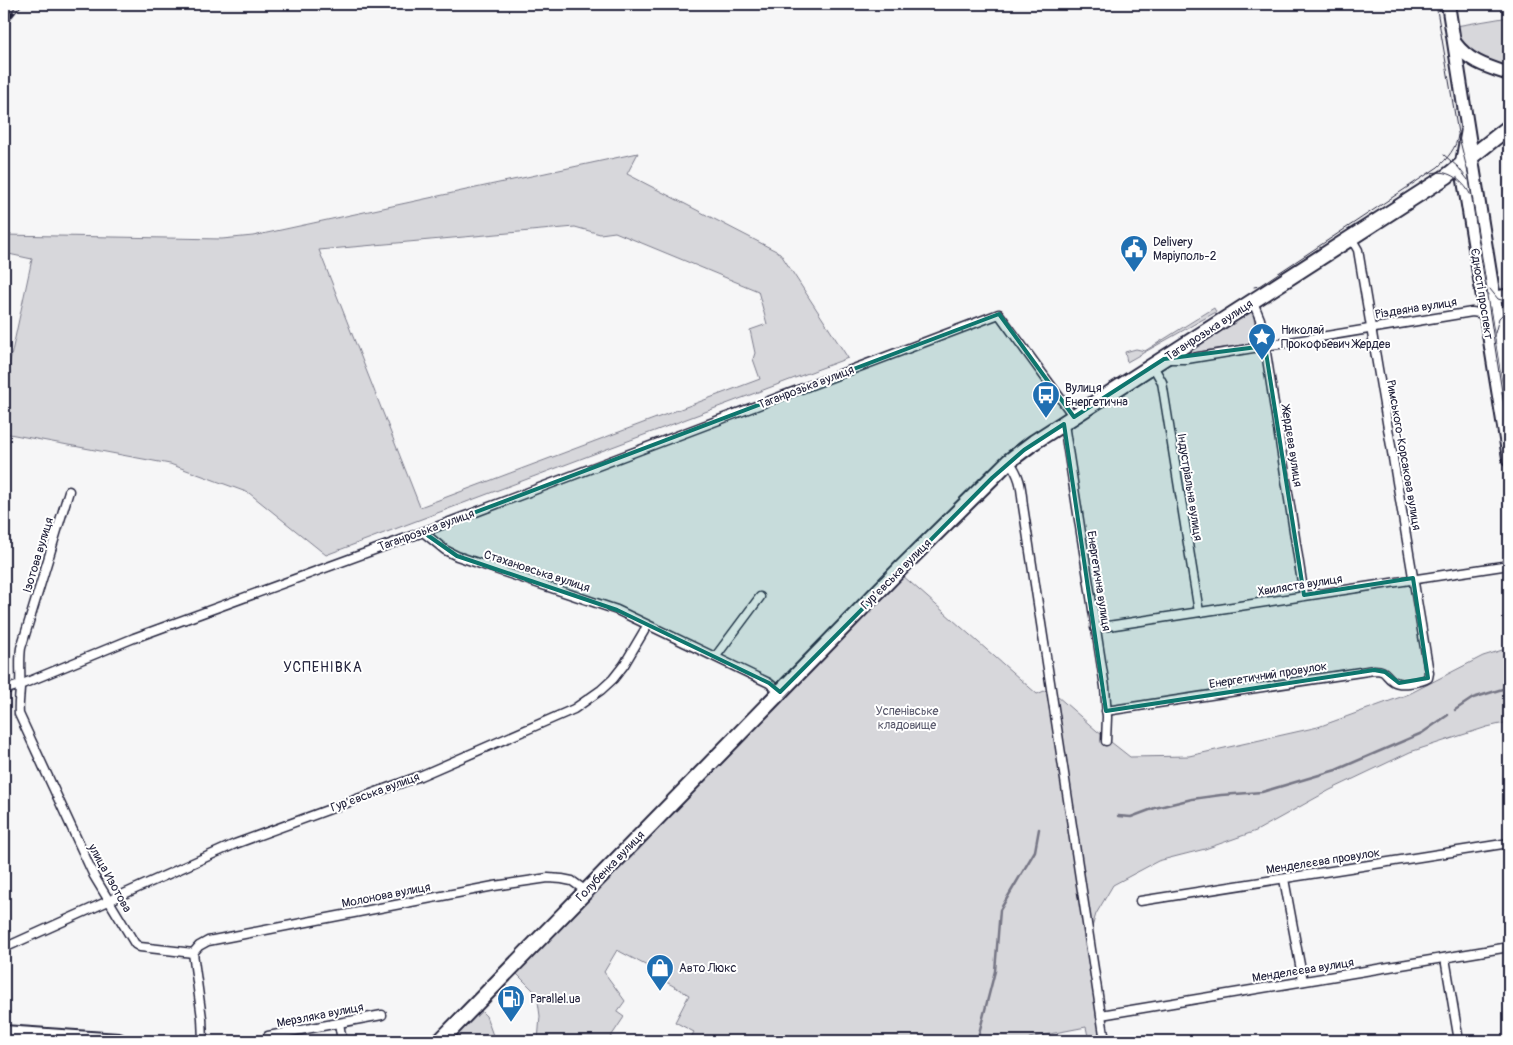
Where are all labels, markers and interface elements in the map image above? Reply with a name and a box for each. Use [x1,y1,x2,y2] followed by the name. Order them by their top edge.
[1119,234,1149,273] public building icon: Delivery Марiуполь-2
[1153,235,1217,264] place label: Delivery Марiуполь-2
[1467,247,1496,341] street label: Єдності проспект
[1374,295,1458,322] street label: Різдвяна вулиця
[1163,296,1256,364] street label: Таганрозька вулиця
[1247,322,1277,361] place icon: Николай Прокофьевич Жердев
[1281,323,1391,352] place label: Николай Прокофьевич Жердев
[756,362,857,413] street label: Таганрозька вулиця
[1383,379,1424,532] street label: Римського-Корсакова вулиця
[1031,380,1061,419] bus stop icon: Вулиця Енергетична
[1065,381,1128,410] place label: Вулиця Енергетична
[1277,402,1305,488] street label: Жердєва вулиця
[1174,432,1205,542] street label: Індустріальна вулиця
[376,506,477,555] street label: Таганрозька вулиця
[20,515,57,595] street label: Ізотова вулиця
[1083,530,1114,633] street label: Енергетична вулиця
[858,536,935,613] street label: Гур’євська вулиця
[482,547,592,596] street label: Стахановська вулиця
[1257,571,1344,600] street label: Хвиляста вулиця
[283,659,363,676] district label: УСПЕНІВКА
[1208,659,1328,692] street label: Енергетичний провулок
[875,704,939,733] park label: Успенівське кладовище
[329,769,422,816] street label: Гур’євська вулиця
[573,828,648,905] street label: Голубенка вулиця
[84,841,135,915] street label: улица Изотова
[1265,845,1381,878] street label: Менделєєва провулок
[340,879,432,911] street label: Молонова вулиця
[645,953,675,992] shop icon: Авто Люкс
[1251,955,1355,986] street label: Менделєєва вулиця
[679,961,737,976] place label: Авто Люкс
[496,984,526,1023] fuel station icon: Parallel.ua
[530,992,581,1007] place label: Parallel.ua
[275,1000,365,1031] street label: Мерзляка вулиця

